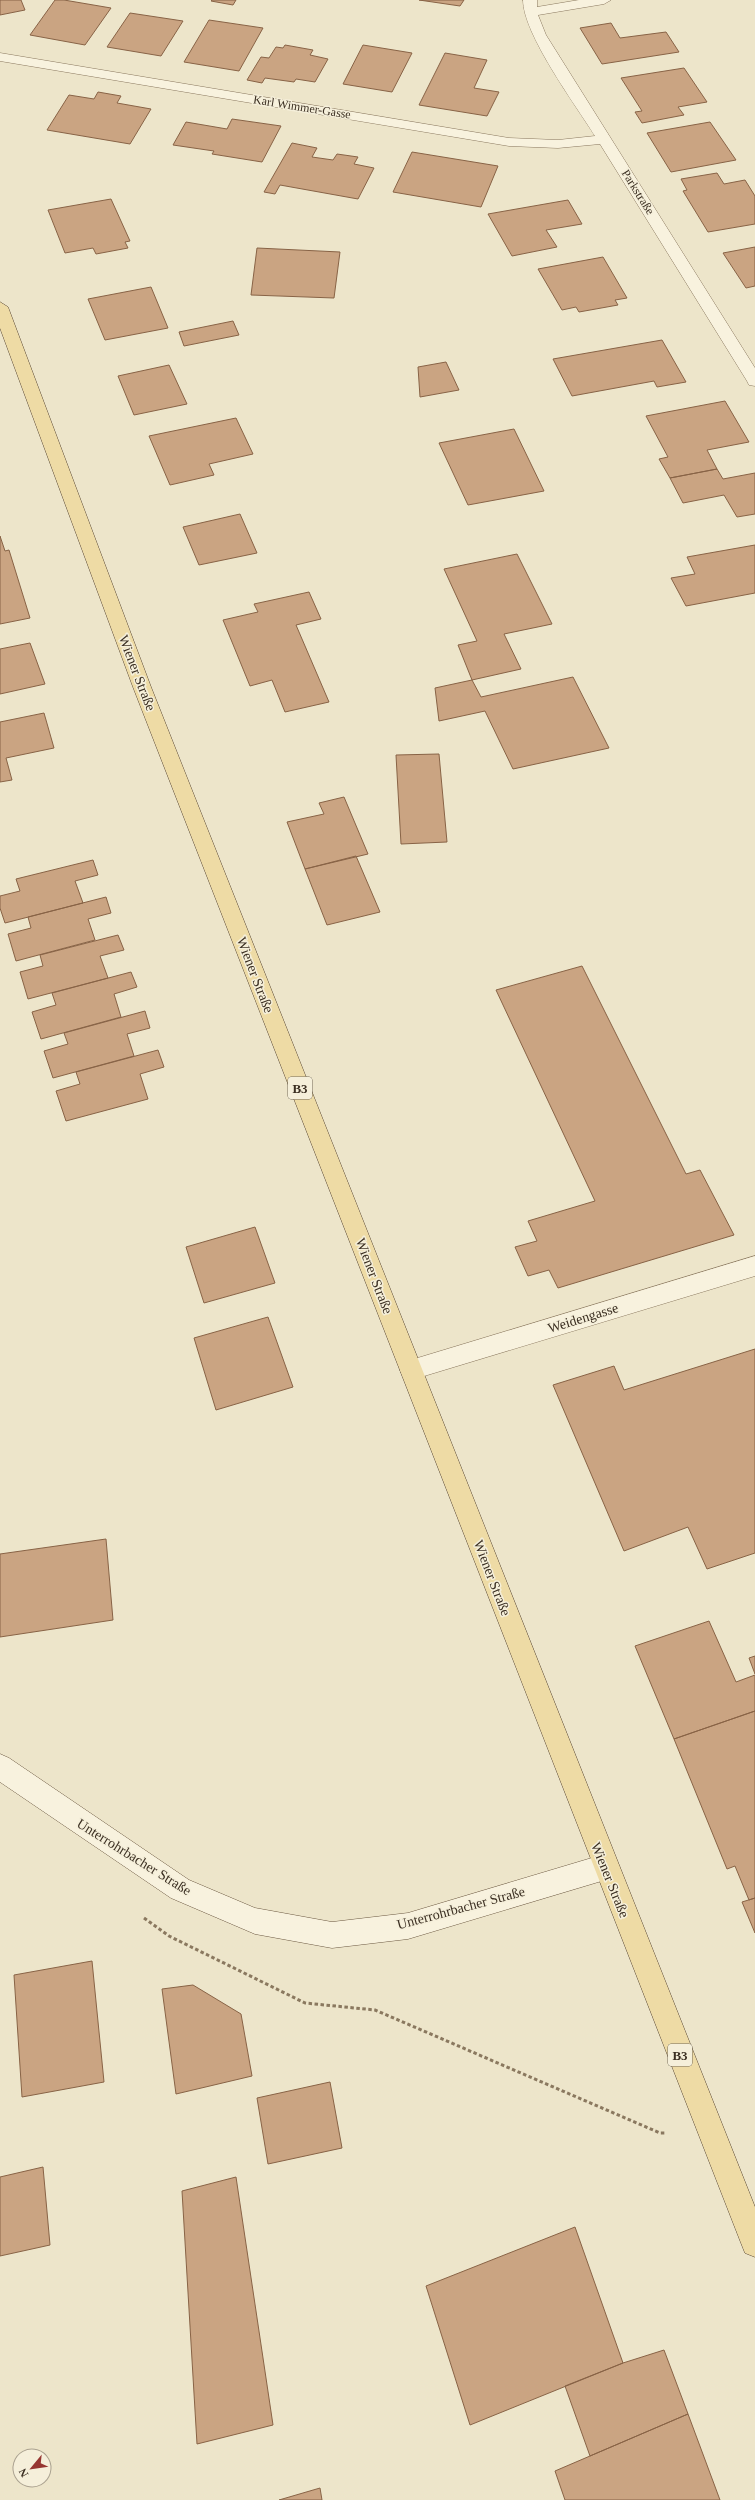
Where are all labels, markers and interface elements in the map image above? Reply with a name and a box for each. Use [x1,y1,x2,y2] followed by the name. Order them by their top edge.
[252,92,352,122] street label: Karl Wimmer-Gasse
[619,167,657,217] street label: Parkstraße
[116,633,158,713] street label: Wiener Straße
[234,935,276,1015] street label: Wiener Straße
[288,1077,312,1099] road number: B3
[353,1236,395,1316] street label: Wiener Straße
[546,1300,620,1336] street label: Weidengasse
[471,1538,513,1618] street label: Wiener Straße
[74,1816,194,1898] street label: Unterrohrbacher Straße
[588,1840,632,1920] street label: Wiener Straße
[395,1884,527,1932] street label: Unterrohrbacher Straße
[668,2044,692,2066] road number: B3
[12,2448,52,2488] north arrow
[16,2466,30,2479] text: N

